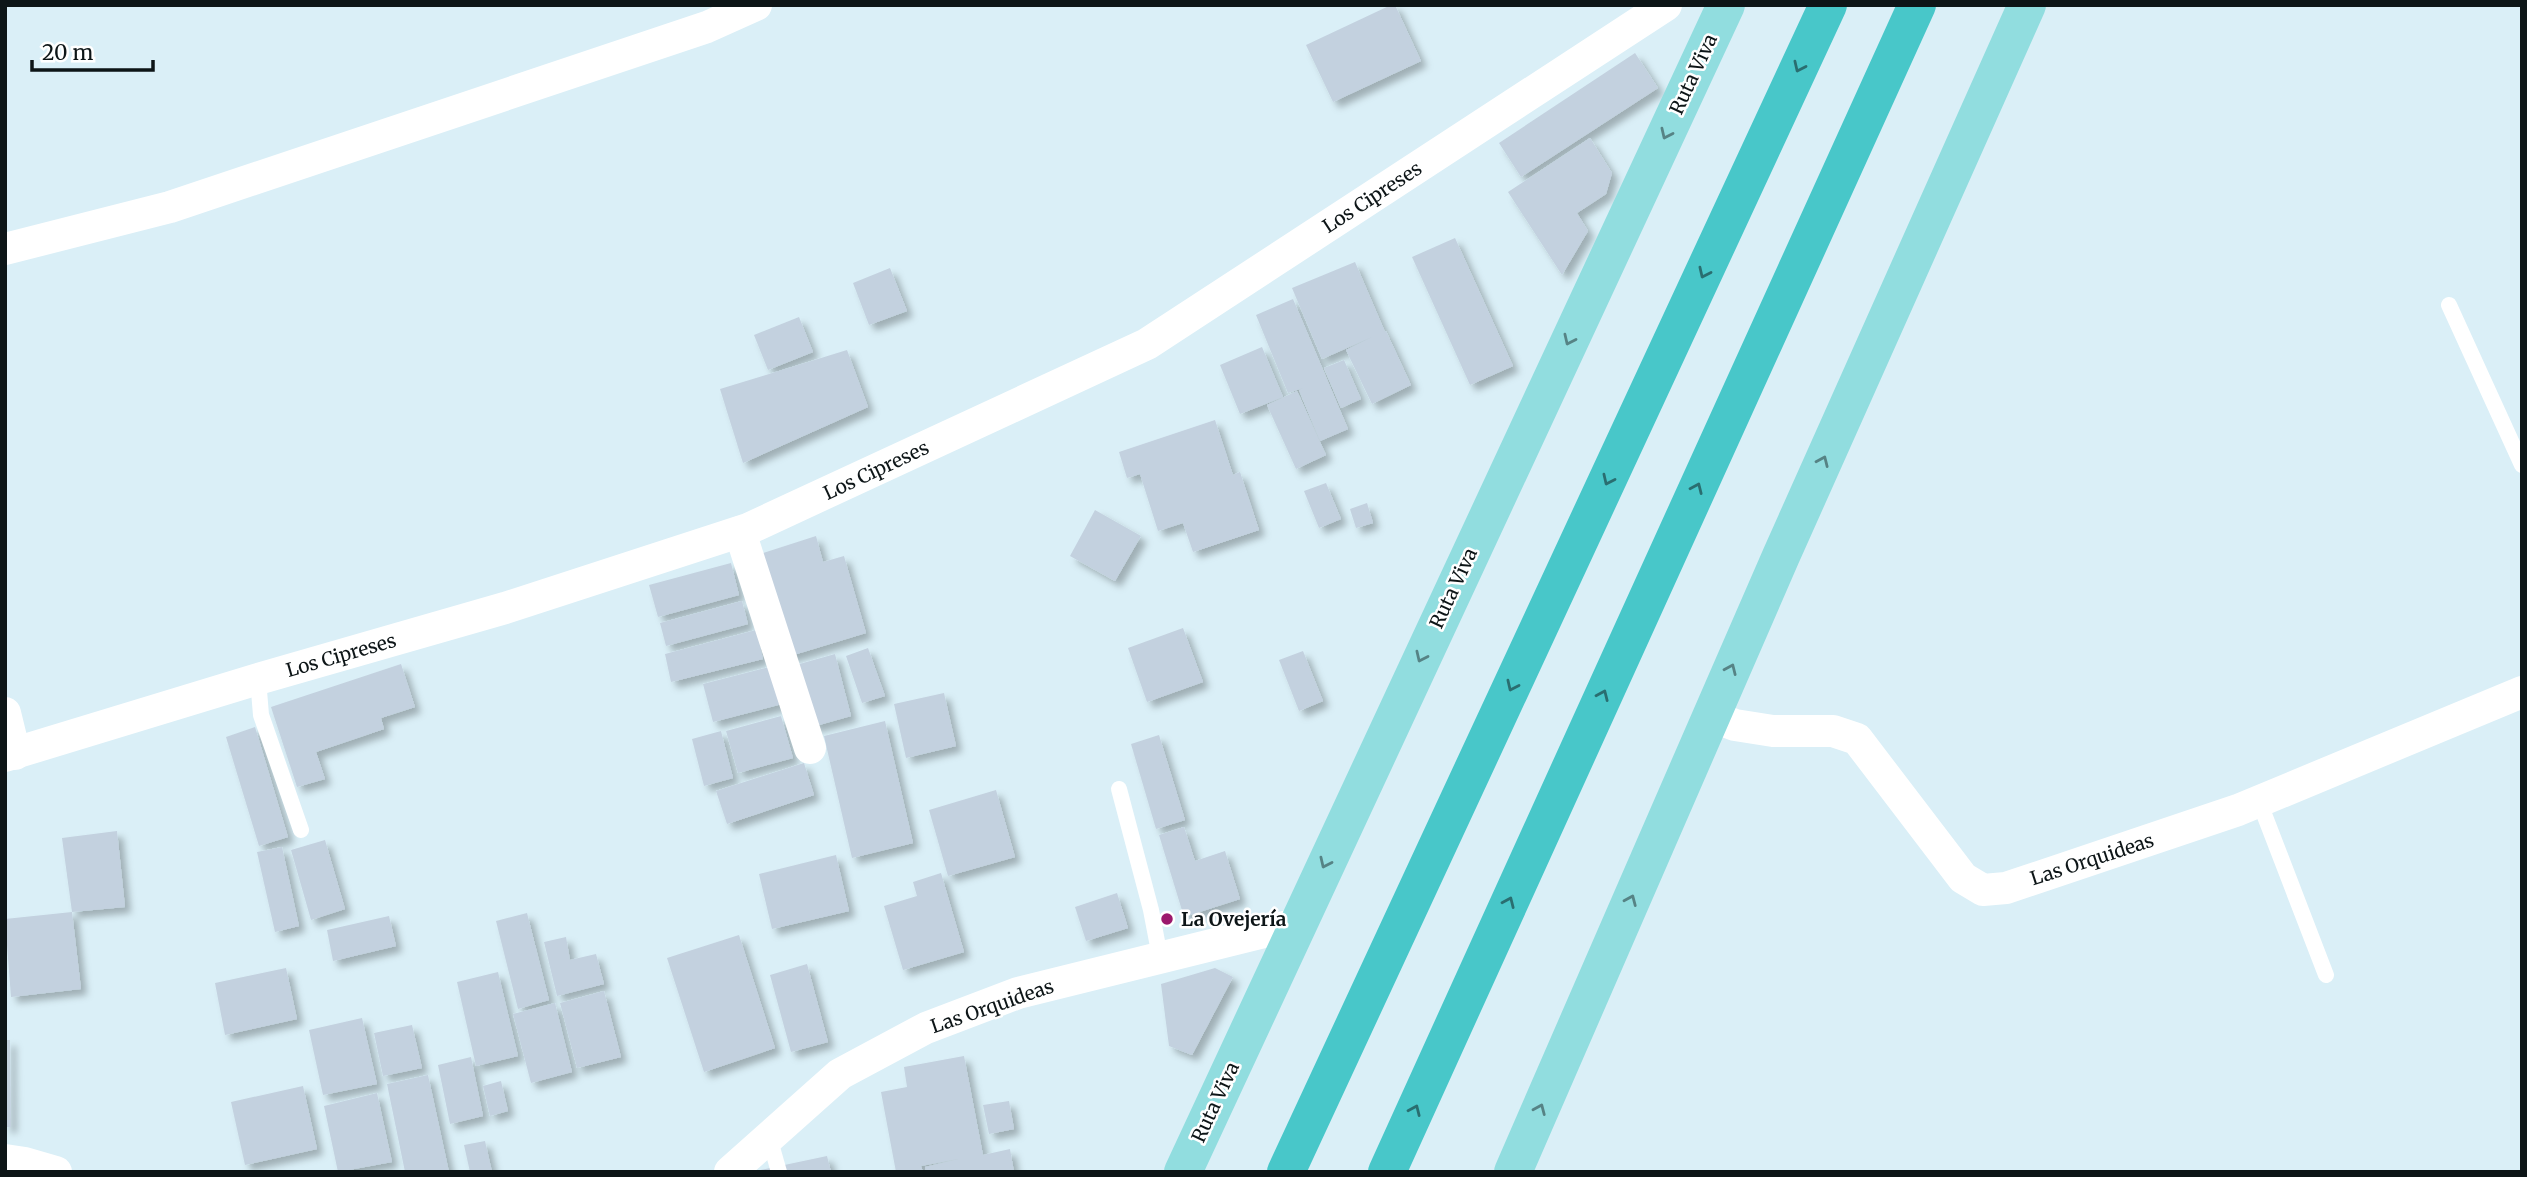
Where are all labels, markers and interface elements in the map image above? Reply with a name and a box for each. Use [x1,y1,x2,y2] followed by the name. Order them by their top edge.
[32,28,152,72] scale bar
[1664,30,1722,118] street label: Ruta Viva
[42,39,94,66] text: 20 m
[1794,60,1808,72] one-way arrow
[1660,127,1674,139] one-way arrow
[1318,156,1426,238] street label: Los Cipreses
[1698,266,1712,279] one-way arrow
[1564,333,1578,345] one-way arrow
[820,435,932,505] street label: Los Cipreses
[1815,456,1829,468] one-way arrow
[1602,473,1616,485] one-way arrow
[1689,483,1703,495] one-way arrow
[1424,544,1482,632] street label: Ruta Viva
[283,628,399,682] street label: Los Cipreses
[1415,650,1429,662] one-way arrow
[1723,664,1737,677] one-way arrow
[1506,679,1520,691] one-way arrow
[1595,690,1609,702] one-way arrow
[2027,828,2157,890] street label: Las Orquideas
[1319,856,1333,868] one-way arrow
[1623,895,1637,908] one-way arrow
[1501,897,1515,910] one-way arrow
[1181,907,1287,931] place label: La Ovejería
[1159,911,1175,927] marker: La Ovejería
[927,974,1057,1038] street label: Las Orquideas
[1186,1058,1244,1146] street label: Ruta Viva
[1407,1104,1421,1117] one-way arrow
[1532,1104,1546,1116] one-way arrow

